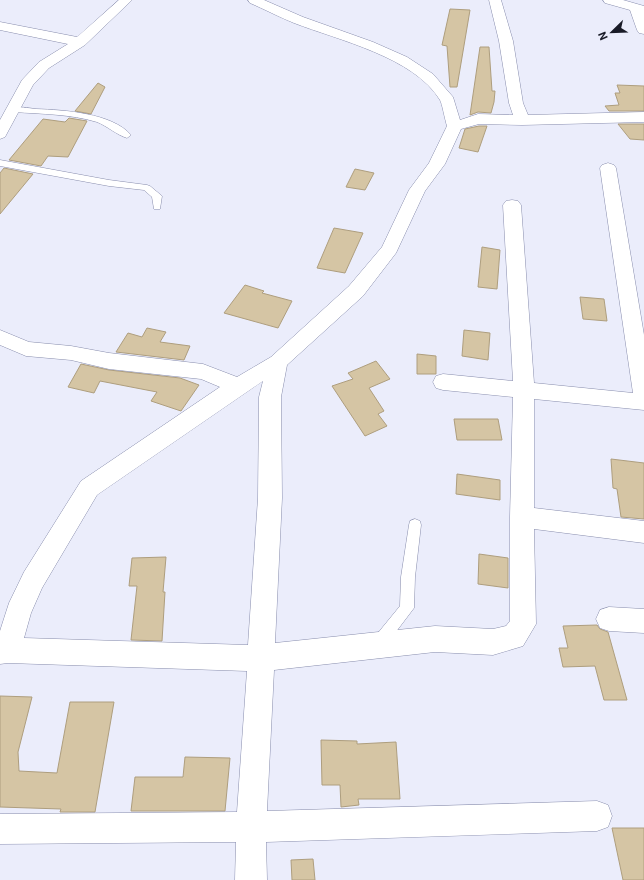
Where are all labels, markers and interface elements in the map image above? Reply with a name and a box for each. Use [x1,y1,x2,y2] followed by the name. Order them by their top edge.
[592,12,632,52] north arrow
[596,29,611,42] text: N

